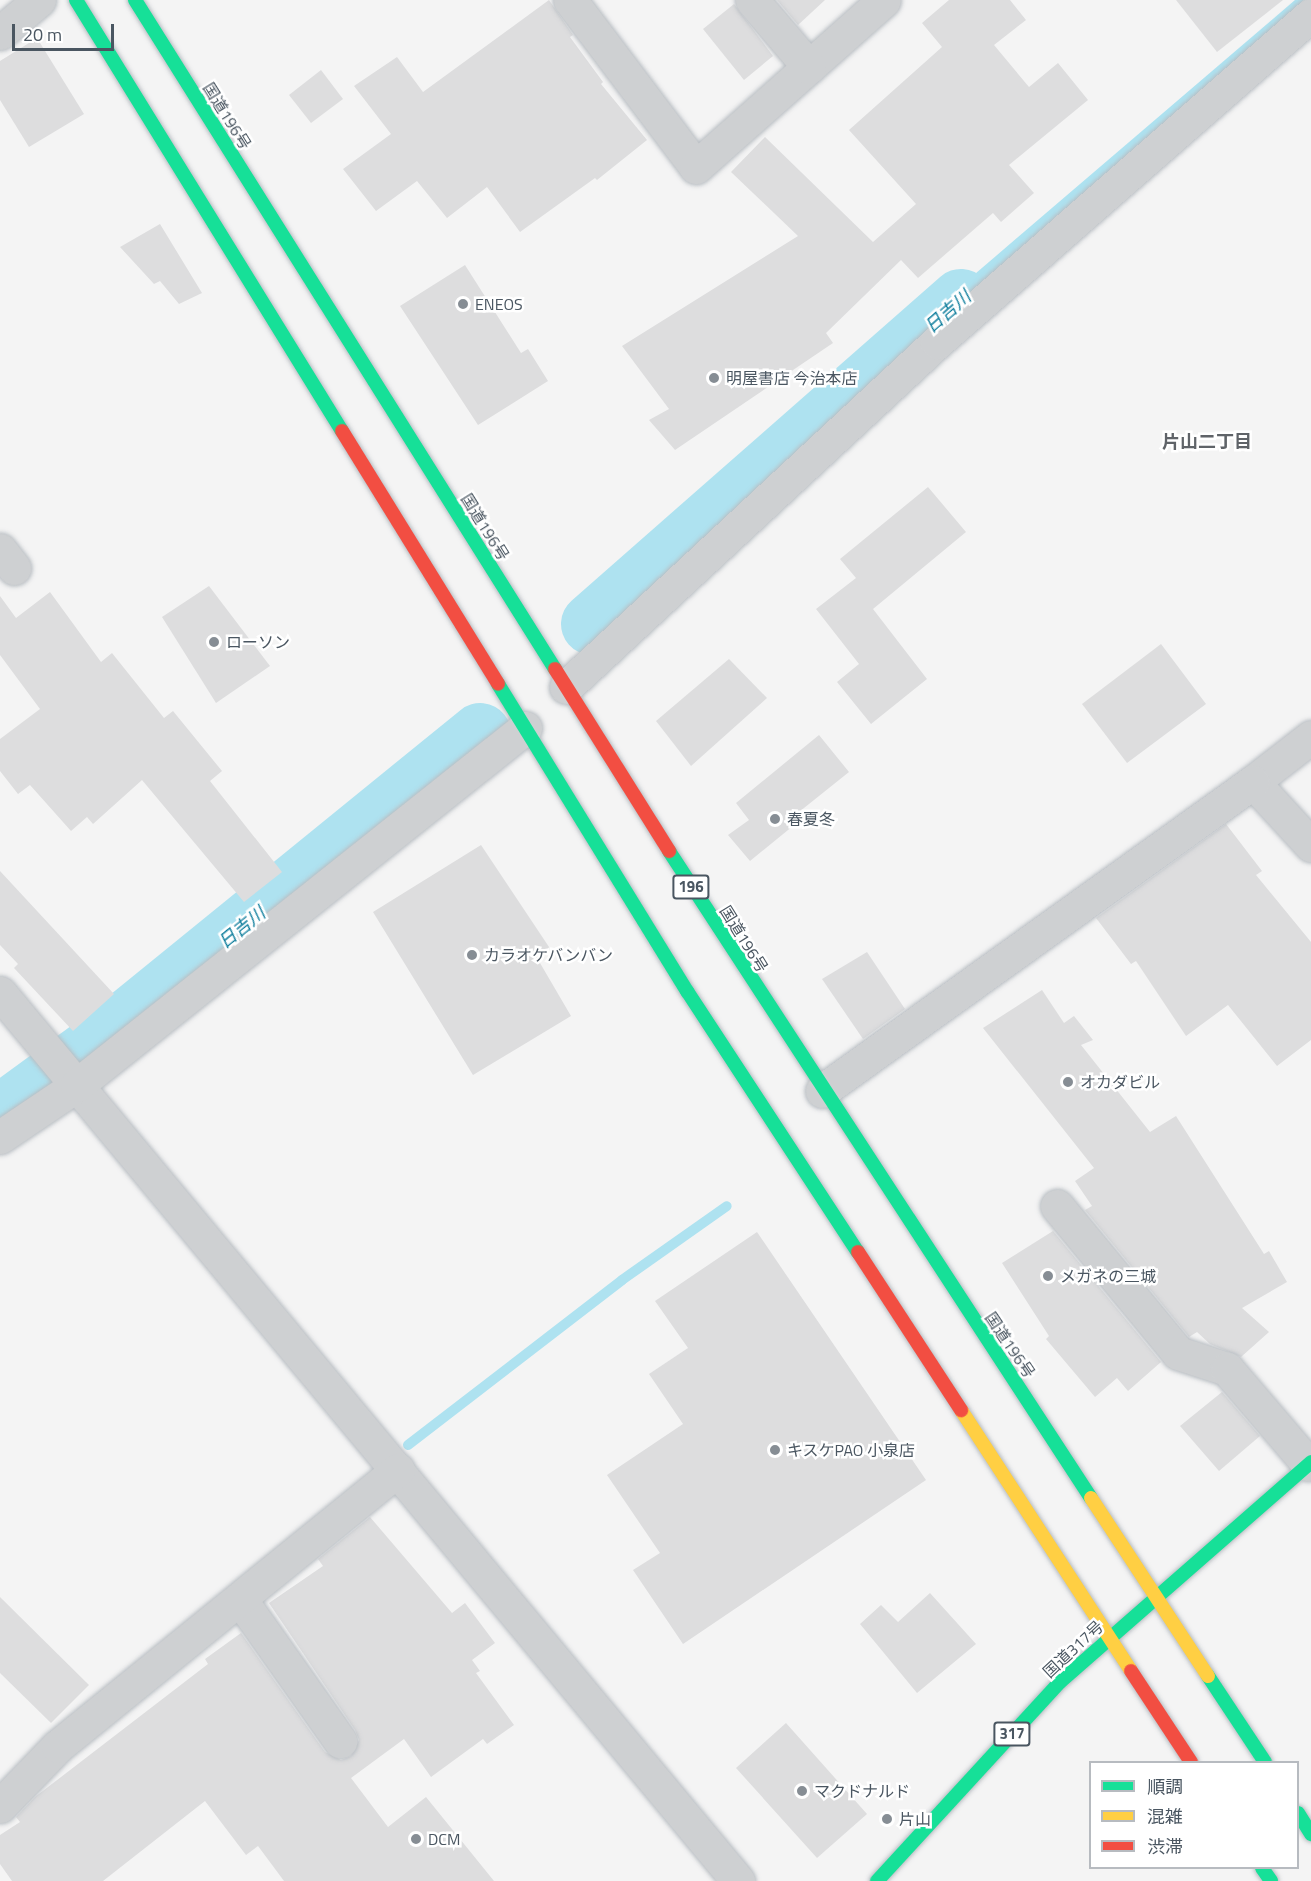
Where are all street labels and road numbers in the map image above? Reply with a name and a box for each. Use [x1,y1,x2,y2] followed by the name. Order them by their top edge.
[199,79,255,153] street label: 国道196号
[457,490,513,564] street label: 国道196号
[672,875,710,899] road number: 196
[716,902,772,976] street label: 国道196号
[981,1309,1039,1381] street label: 国道196号
[1039,1616,1107,1682] street label: 国道317号
[992,1722,1032,1746] road number: 317

